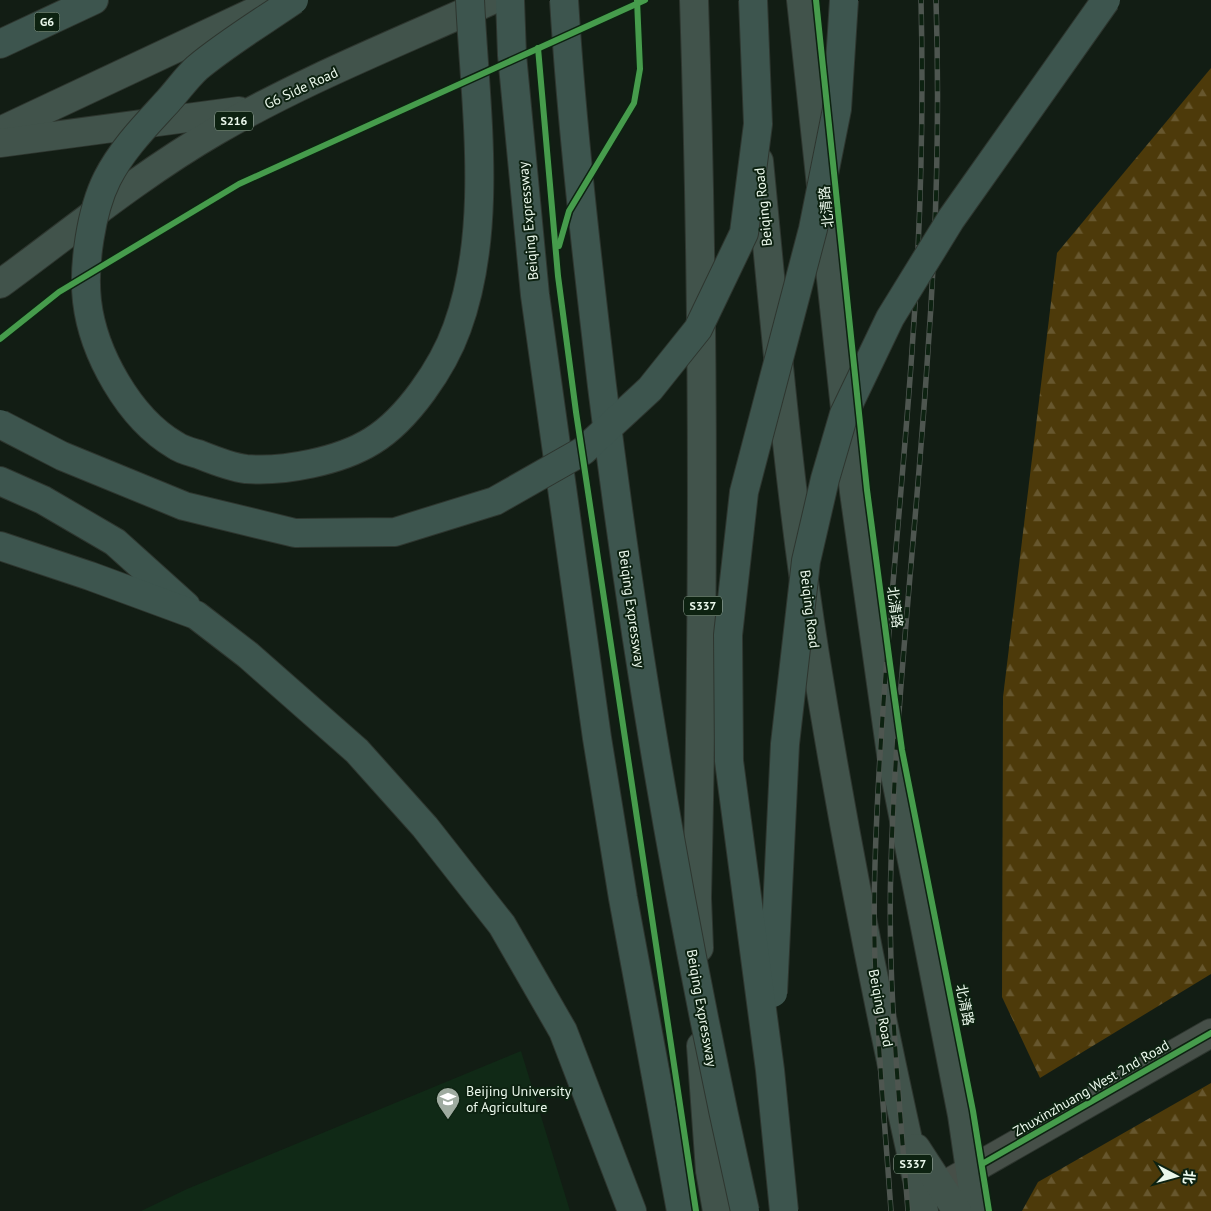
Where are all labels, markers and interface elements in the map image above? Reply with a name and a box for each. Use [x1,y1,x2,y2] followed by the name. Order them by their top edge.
[34,13,60,32] road number: G6
[261,63,341,113] street label: G6 Side Road
[215,112,253,130] road number: S216
[514,161,542,281] street label: Beiqing Expressway
[750,167,776,247] street label: Beiqing Road
[815,185,837,229] street label: 北清路
[615,549,649,670] street label: Beiqing Expressway
[796,569,824,649] street label: Beiqing Road
[883,585,907,629] street label: 北清路
[684,596,722,616] road number: S337
[683,948,721,1069] street label: Beiqing Expressway
[865,968,897,1048] street label: Beiqing Road
[952,983,978,1027] street label: 北清路
[1010,1036,1172,1140] street label: Zhuxinzhuang West 2nd Road
[466,1082,572,1116] place label: Beijing University of Agriculture
[435,1086,461,1120] school or university icon: Beijing University of Agriculture
[1151,1151,1201,1201] north arrow
[894,1154,932,1174] road number: S337
[1179,1169,1199,1185] text: 北

